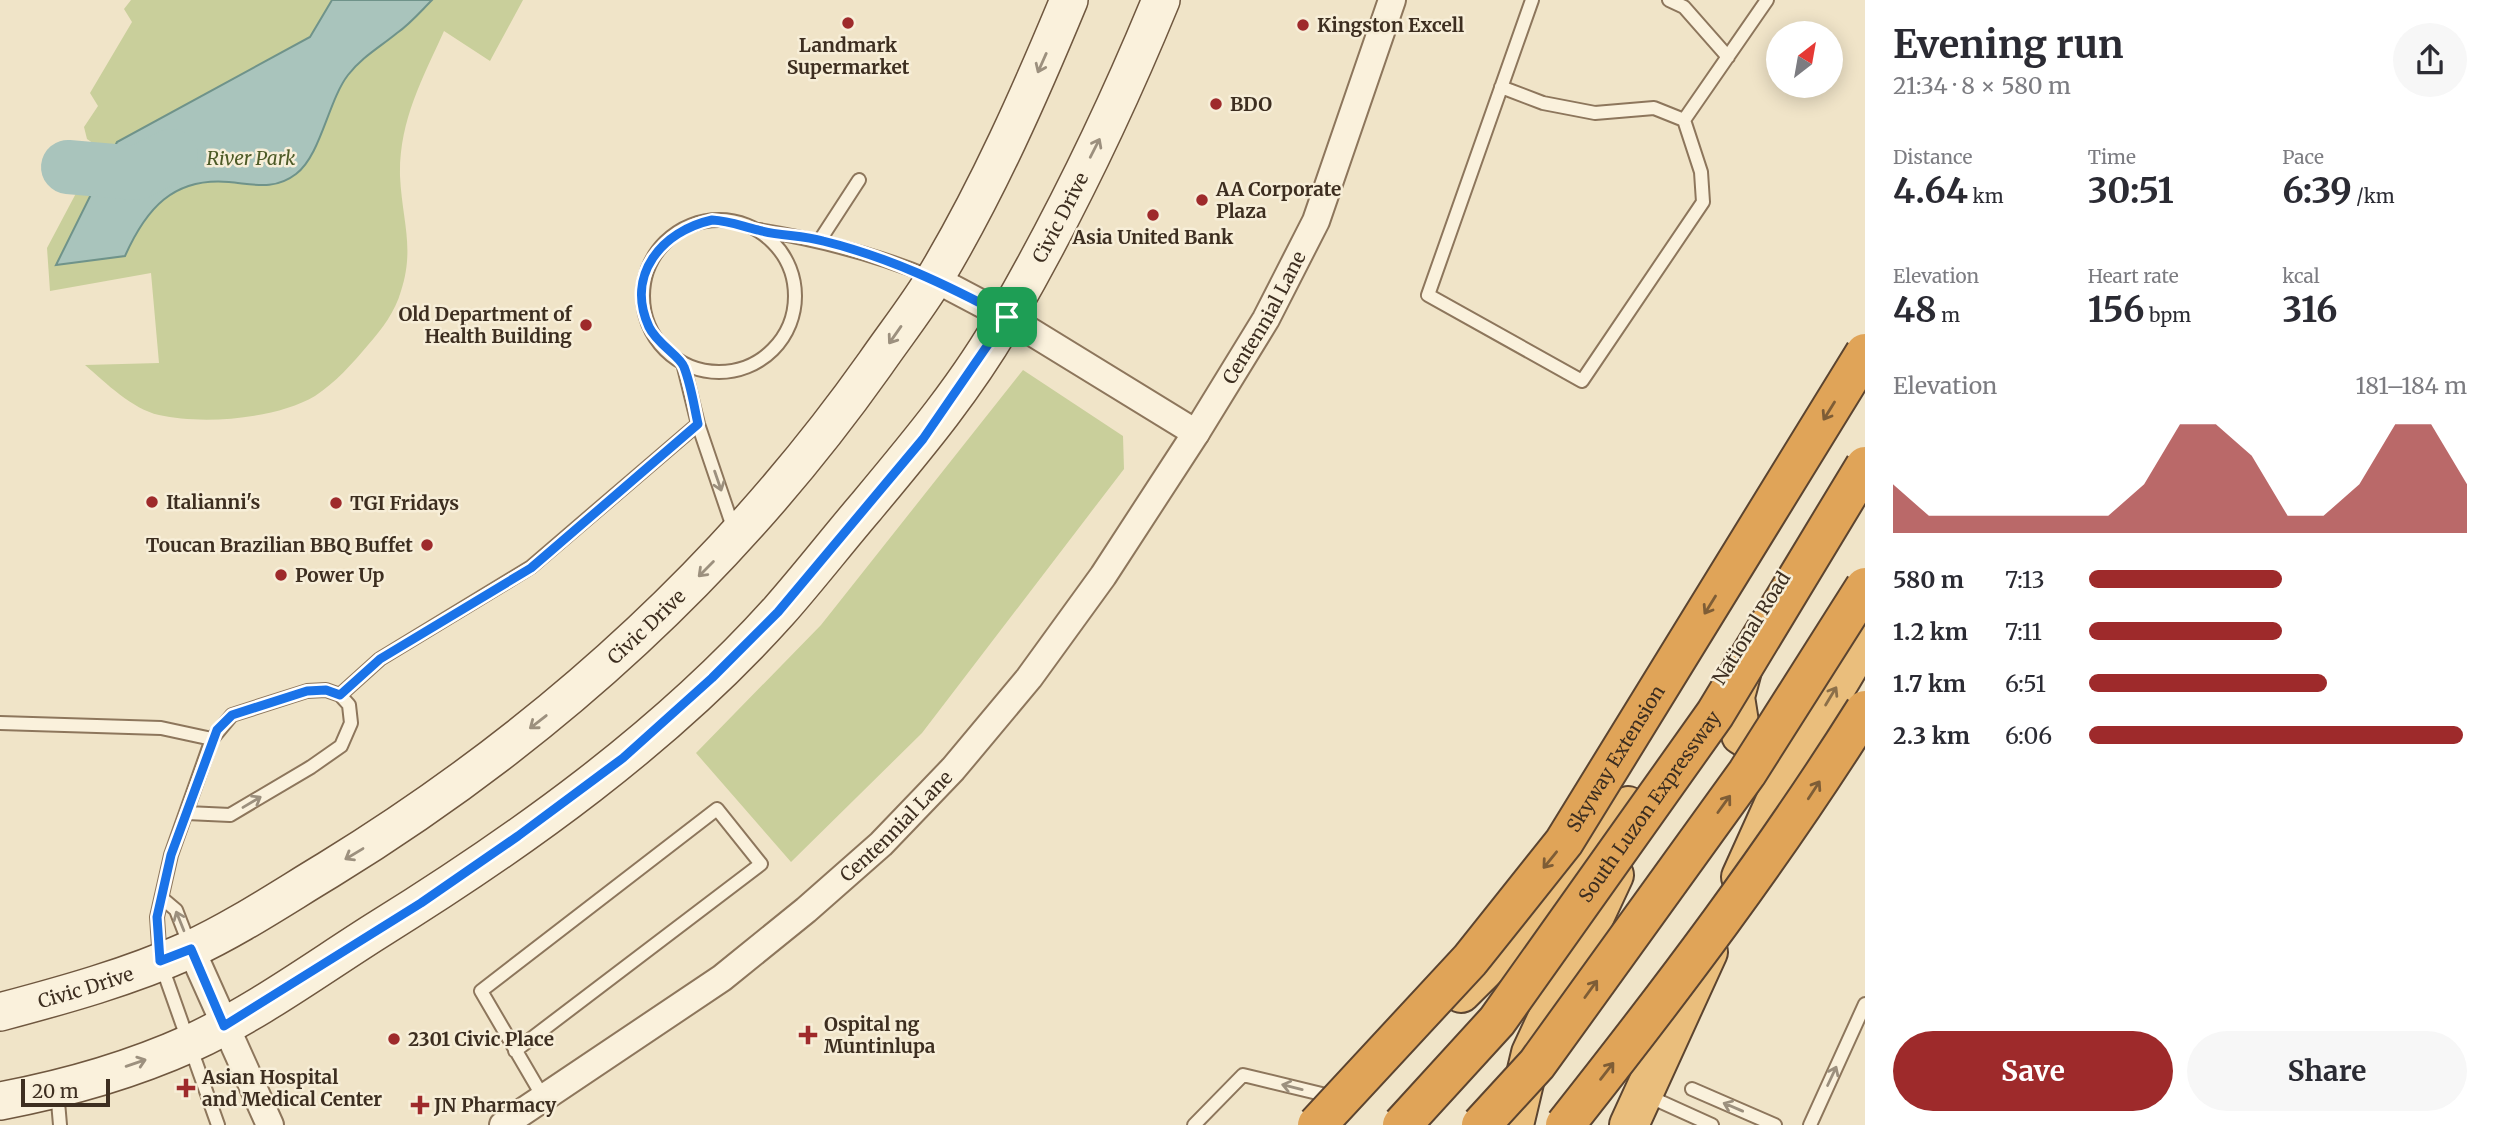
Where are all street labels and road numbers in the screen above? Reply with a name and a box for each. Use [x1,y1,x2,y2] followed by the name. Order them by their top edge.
[1027,168,1093,267] street label: Civic Drive
[1217,247,1311,388] street label: Centennial Lane
[1707,567,1795,689] street label: National Road
[602,584,690,669] street label: Civic Drive
[1561,680,1670,836] street label: Skyway Extension
[1573,706,1726,907] street label: South Luzon Expressway
[835,765,957,887] street label: Centennial Lane
[35,961,136,1013] street label: Civic Drive

